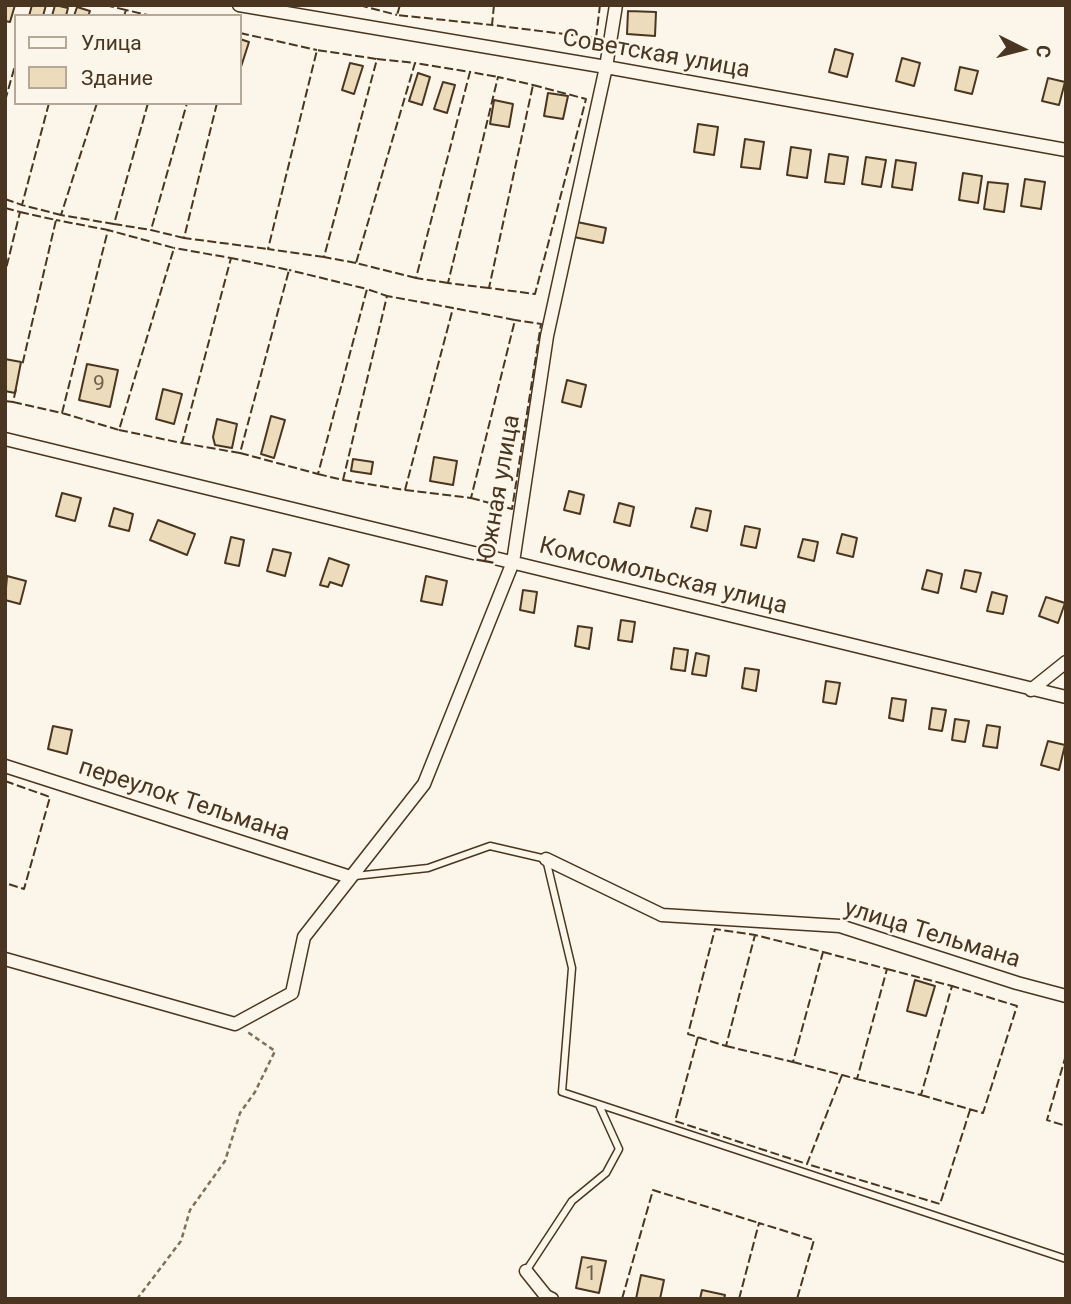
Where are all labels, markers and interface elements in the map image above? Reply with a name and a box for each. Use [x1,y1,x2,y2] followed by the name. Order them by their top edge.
[14,14,242,105] legend
[987,14,1057,84] north arrow
[560,24,752,86] street label: Советская улица
[81,31,142,55] text: Улица
[1031,44,1055,59] text: С
[81,66,153,90] text: Здание
[93,372,105,398] house number: 9
[473,413,527,567] street label: Южная улица
[536,532,790,622] street label: Комсомольская улица
[75,753,293,849] street label: переулок Тельмана
[841,895,1023,975] street label: улица Тельмана
[585,1262,597,1288] house number: 1

